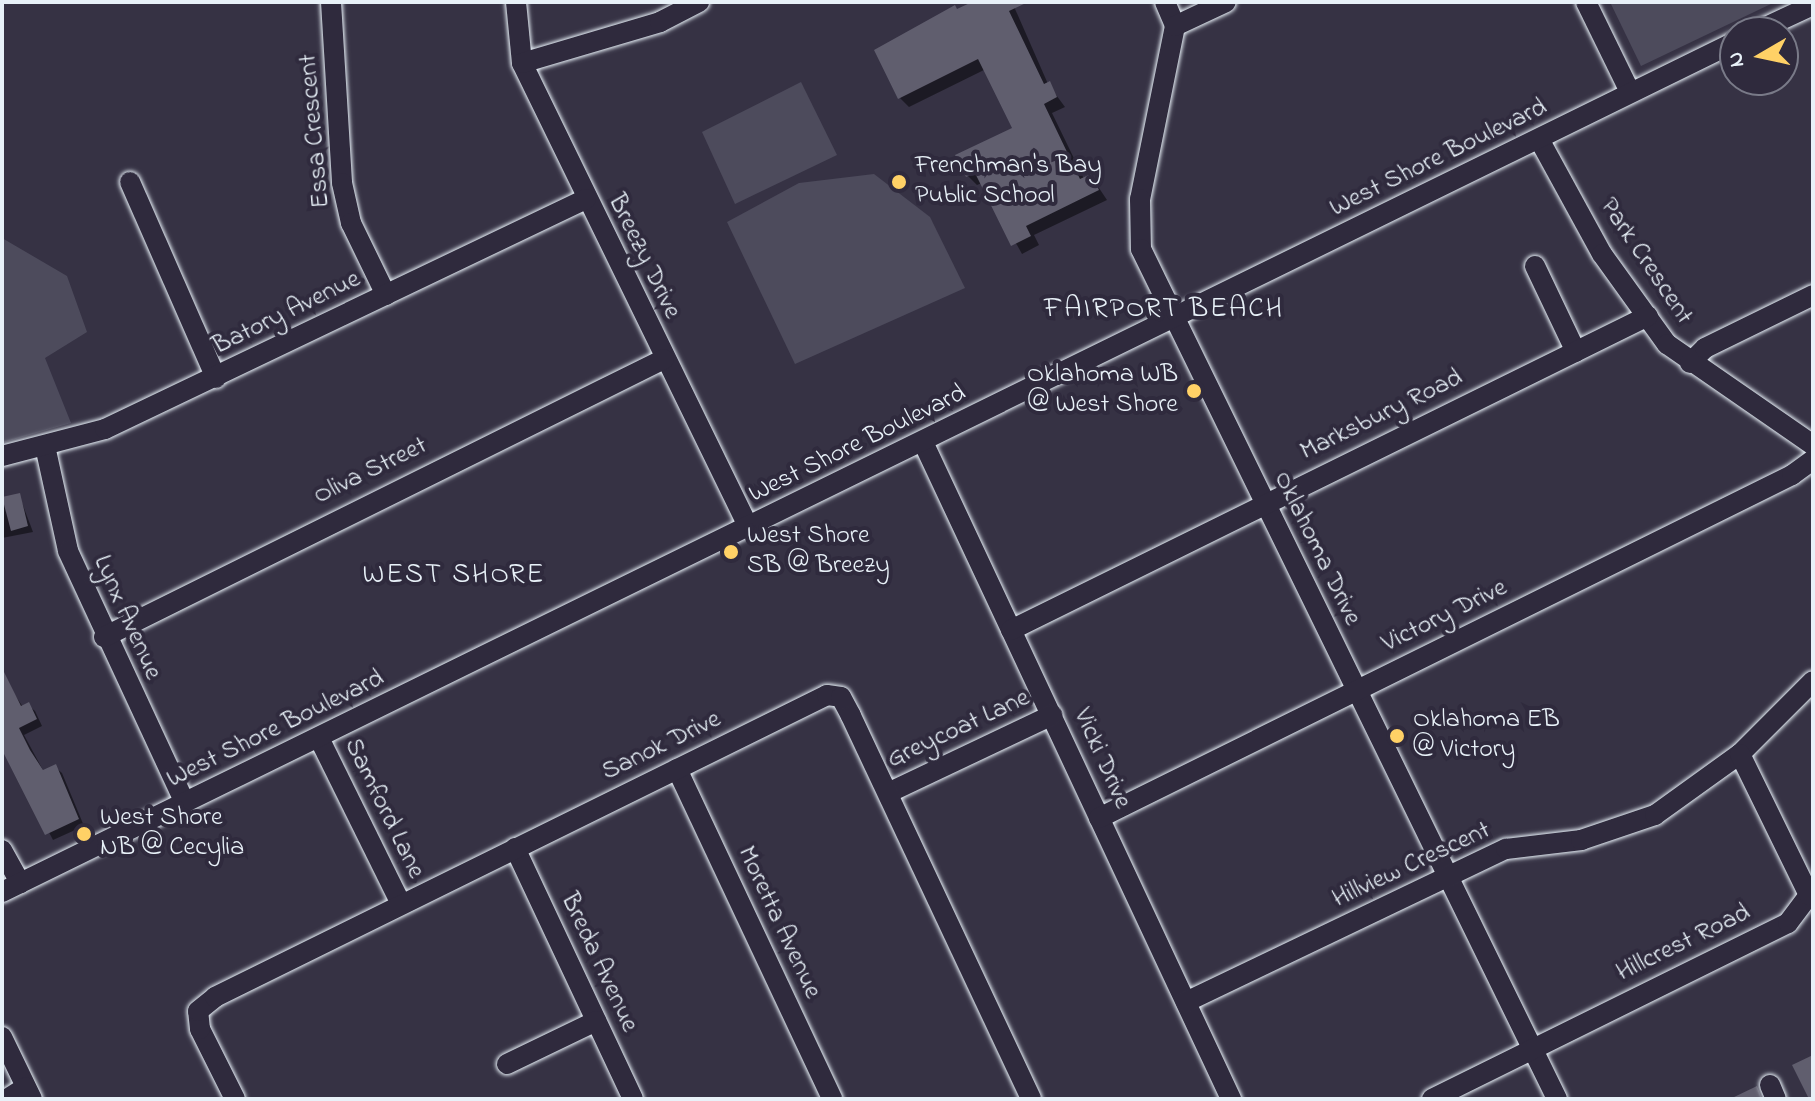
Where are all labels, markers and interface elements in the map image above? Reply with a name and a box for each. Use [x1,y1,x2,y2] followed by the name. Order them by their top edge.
[1719,16,1799,96] north arrow
[1720,50,1754,69] text: N
[294,53,338,209] street label: Essa Crescent
[1325,93,1553,225] street label: West Shore Boulevard
[915,151,1102,212] place label: Frenchman's Bay Public School
[890,173,908,191] marker: Frenchman's Bay Public School
[599,189,687,325] street label: Breezy Drive
[1591,193,1699,331] street label: Park Crescent
[208,265,366,363] street label: Batory Avenue
[1044,293,1284,327] district label: FAIRPORT BEACH
[1027,360,1178,422] place label: Oklahoma WB @ West Shore
[1296,363,1468,469] street label: Marksbury Road
[744,379,972,511] street label: West Shore Boulevard
[1185,382,1203,400] marker: Oklahoma WB @ West Shore
[309,431,433,513] street label: Oliva Street
[1265,467,1367,631] street label: Oklahoma Drive
[747,521,890,582] place label: West Shore SB @ Breezy
[722,543,740,561] marker: West Shore SB @ Breezy
[85,551,167,685] street label: Lynx Avenue
[362,559,546,593] district label: WEST SHORE
[1377,573,1513,661] street label: Victory Drive
[162,664,390,796] street label: West Shore Boulevard
[883,683,1035,777] street label: Greycoat Lane
[1065,704,1137,814] street label: Vicki Drive
[597,705,727,789] street label: Sanok Drive
[1413,705,1560,766] place label: Oklahoma EB @ Victory
[1388,727,1406,745] marker: Oklahoma EB @ Victory
[336,734,430,884] street label: Samford Lane
[100,803,244,864] place label: West Shore NB @ Cecylia
[1328,816,1496,916] street label: Hillview Crescent
[75,825,93,843] marker: West Shore NB @ Cecylia
[729,842,827,1004] street label: Moretta Avenue
[552,888,644,1038] street label: Breda Avenue
[1612,898,1756,990] street label: Hillcrest Road

